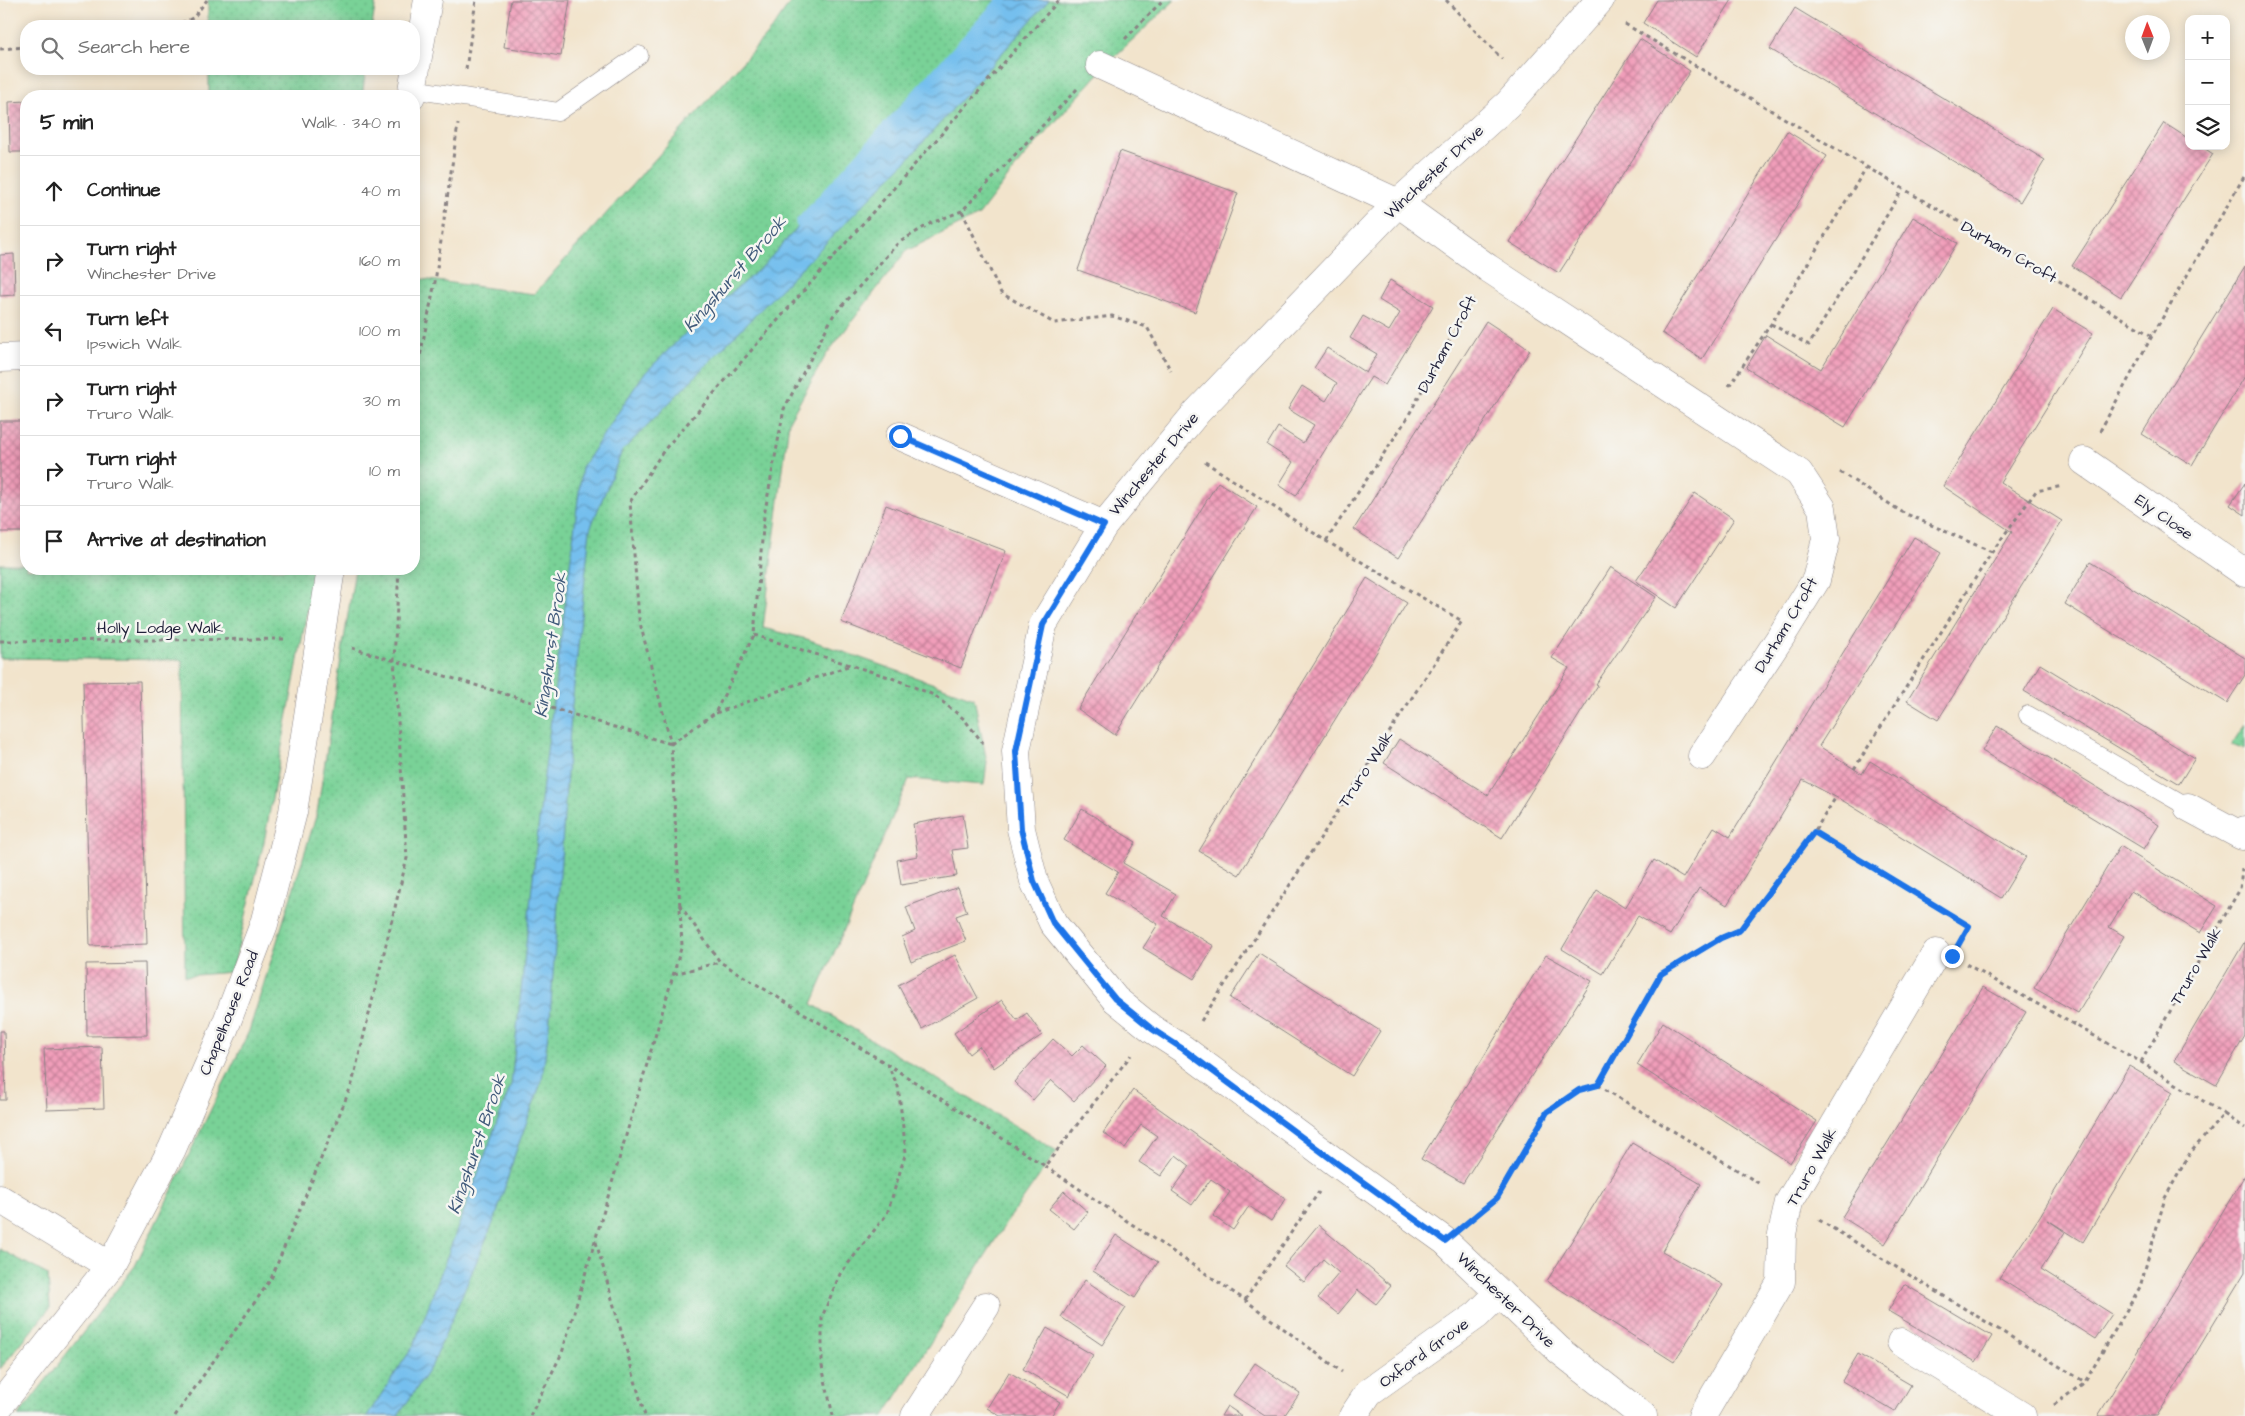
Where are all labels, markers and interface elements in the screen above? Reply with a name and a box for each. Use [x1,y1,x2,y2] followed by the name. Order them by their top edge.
[2125,15,2170,60] north arrow
[2185,15,2230,150] map controls
[2185,15,2230,60] button: +
[20,20,420,75] search box
[38,34,66,62] icon: search
[78,34,190,61] text: Search here
[2185,60,2230,105] button: −
[2185,105,2230,150] button: layers
[40,108,93,137] text: 5 min
[301,112,400,134] text: Walk · 340 m
[1379,120,1489,224] street label: Winchester Drive
[40,177,68,205] icon: ahead
[87,177,161,204] text: Continue
[360,180,400,202] text: 40 m
[678,210,794,338] water label: Kingshurst Brook
[1957,216,2061,289] street label: Durham Croft
[87,236,176,263] text: Turn right
[40,247,68,275] icon: right
[359,250,400,272] text: 160 m
[87,263,216,285] text: Winchester Drive
[1412,291,1482,397] street label: Durham Croft
[87,306,168,333] text: Turn left
[40,317,68,345] icon: left
[359,320,400,342] text: 100 m
[87,333,182,355] text: Ipswich Walk
[87,376,176,403] text: Turn right
[40,387,68,415] icon: right
[363,390,400,412] text: 30 m
[87,403,174,425] text: Truro Walk
[1104,407,1204,521] street label: Winchester Drive
[889,425,912,448] route start
[87,446,176,473] text: Turn right
[40,457,68,485] icon: right
[369,460,400,482] text: 10 m
[87,473,174,495] text: Truro Walk
[2130,489,2198,546] street label: Ely Close
[40,527,68,555] icon: arrive
[87,527,266,554] text: Arrive at destination
[528,570,575,719] water label: Kingshurst Brook
[1749,573,1823,677] street label: Durham Croft
[97,617,223,640] street label: Holly Lodge Walk
[1333,727,1399,811] street label: Truro Walk
[2165,923,2227,1009] street label: Truro Walk
[1941,945,1964,968] route end
[194,948,264,1078] street label: Chapelhouse Road
[441,1070,514,1218] water label: Kingshurst Brook
[1781,1124,1843,1210] street label: Truro Walk
[1452,1247,1560,1353] street label: Winchester Drive
[1375,1313,1474,1393] street label: Oxford Grove

